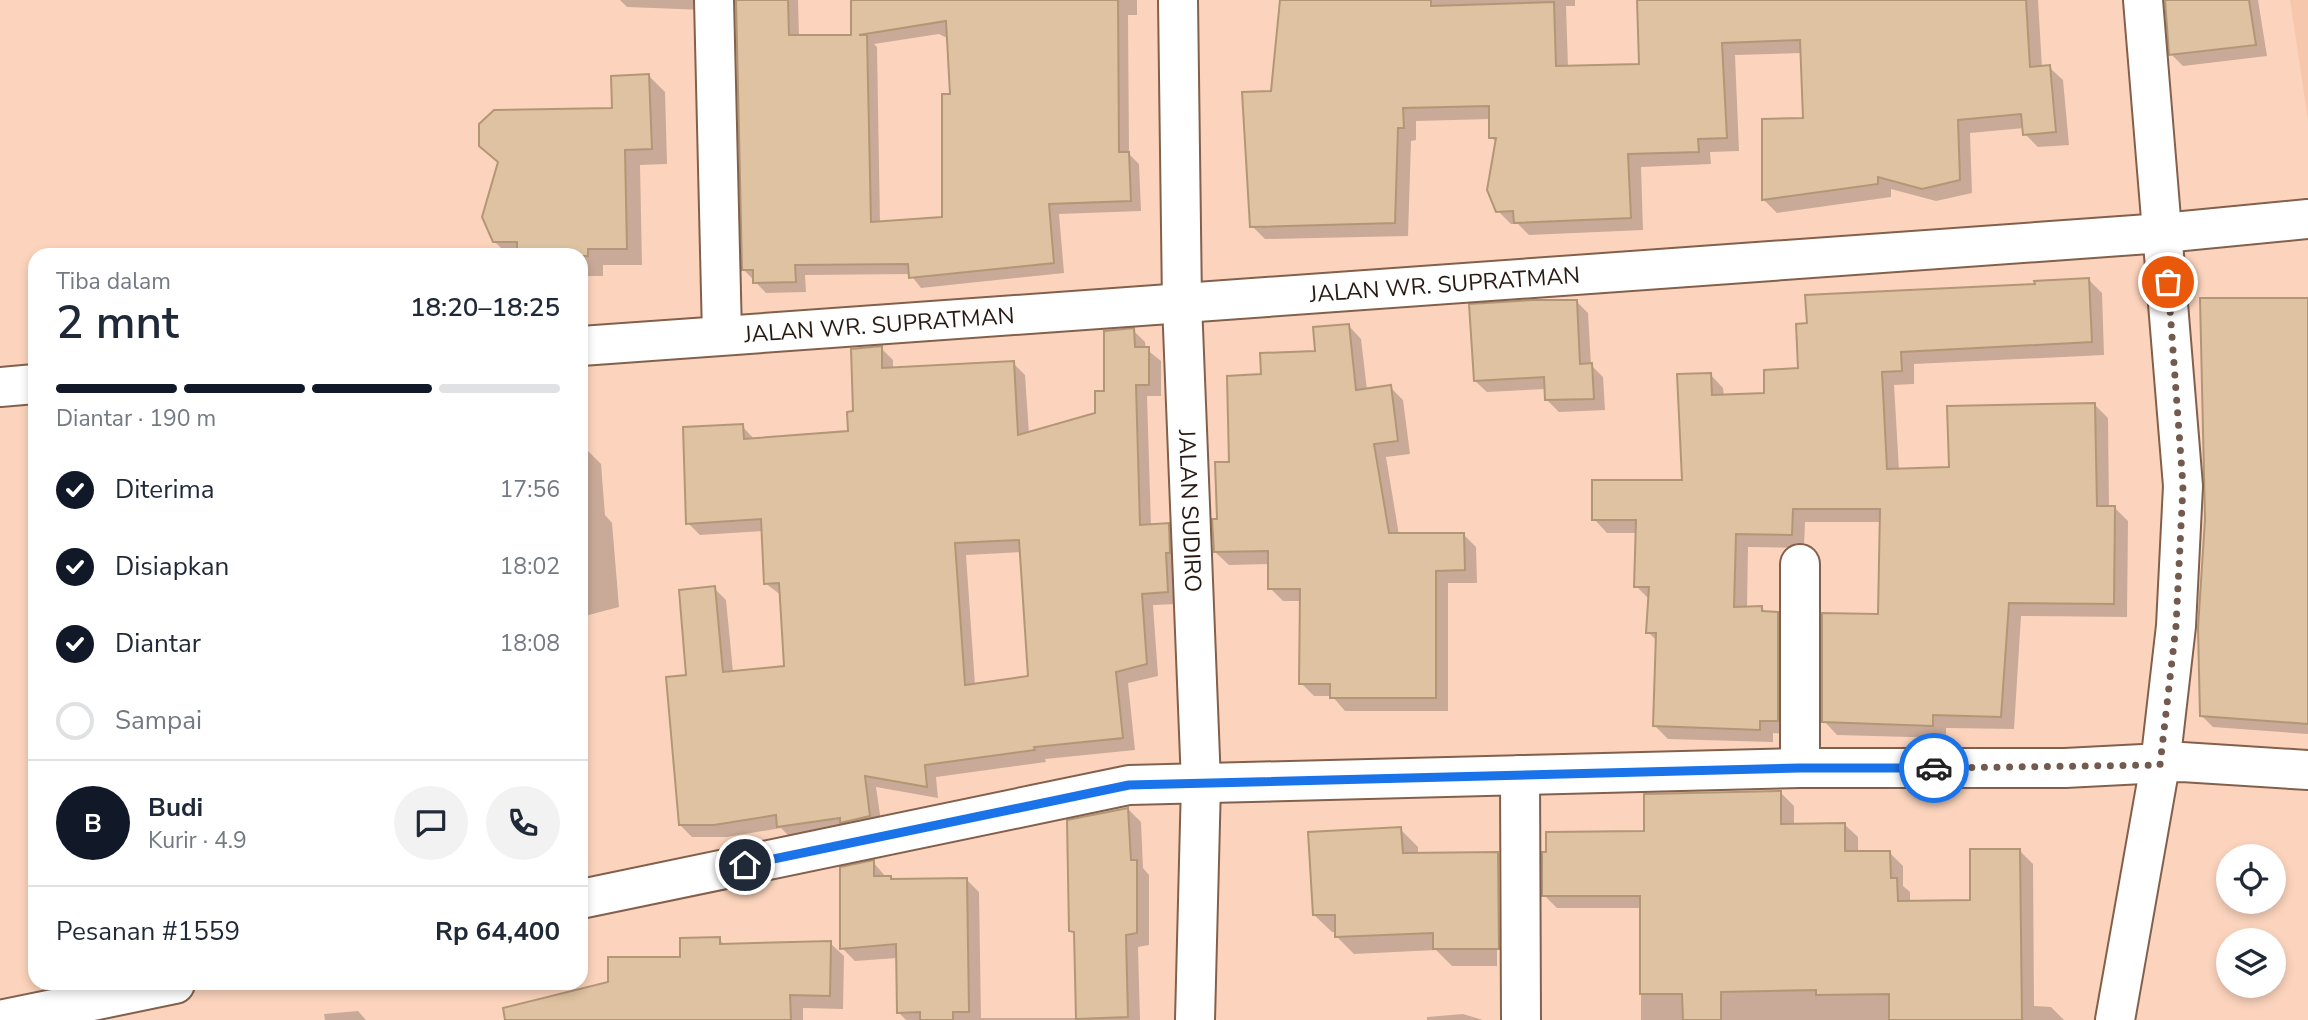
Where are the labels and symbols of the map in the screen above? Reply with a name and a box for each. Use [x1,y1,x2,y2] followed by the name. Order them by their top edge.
[2138,252,2198,312] pin
[1308,260,1581,310] street label: JALAN WR. SUPRATMAN
[742,300,1016,350] street label: JALAN WR. SUPRATMAN
[1171,428,1208,593] street label: JALAN SUDIRO
[1899,733,1969,803] courier
[715,835,775,895] pin

